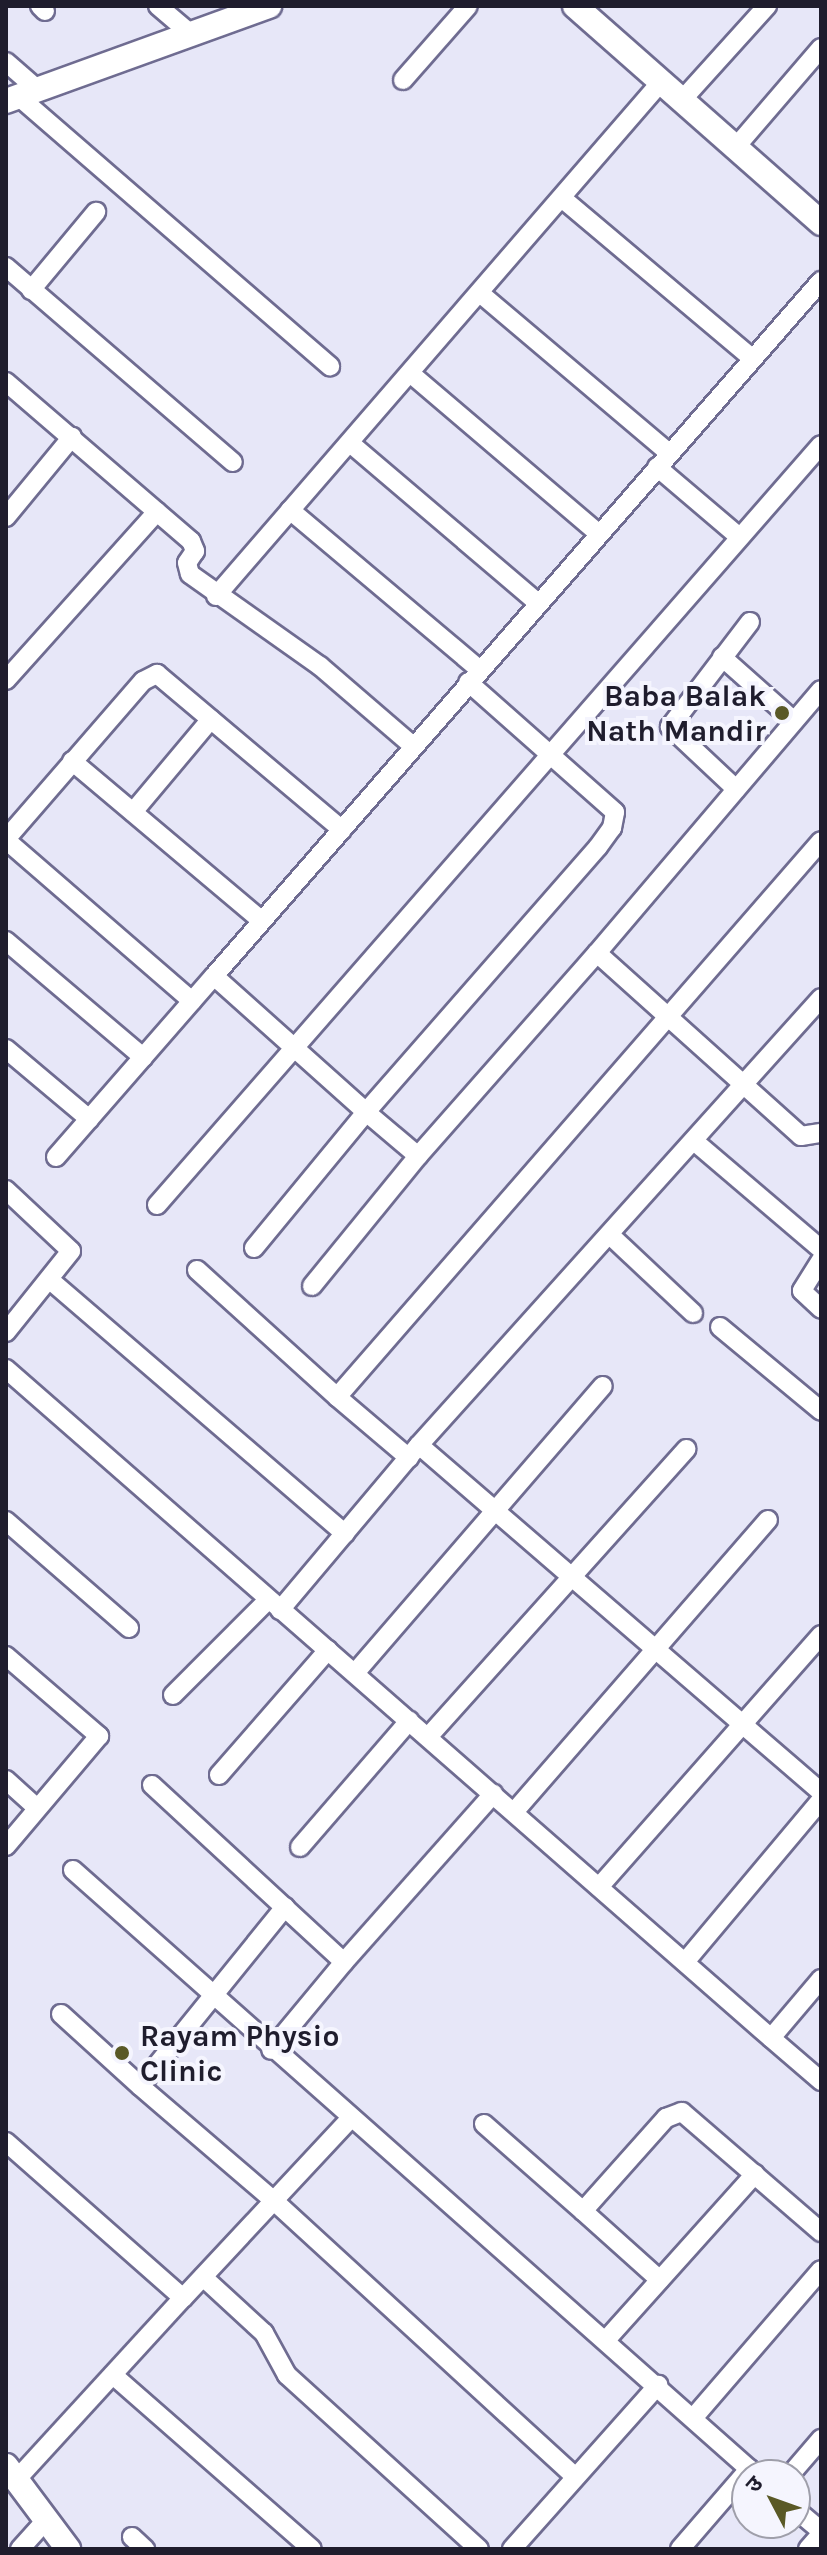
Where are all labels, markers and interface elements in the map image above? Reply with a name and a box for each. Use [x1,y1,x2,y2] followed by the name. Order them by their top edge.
[586,678,766,748] place label: Baba Balak Nath Mandir
[773,704,791,722] marker: Baba Balak Nath Mandir
[140,2018,339,2088] place label: Rayam Physio Clinic
[111,2042,133,2064] marker: Rayam Physio Clinic
[731,2459,811,2539] north arrow
[740,2471,768,2498] text: उ

